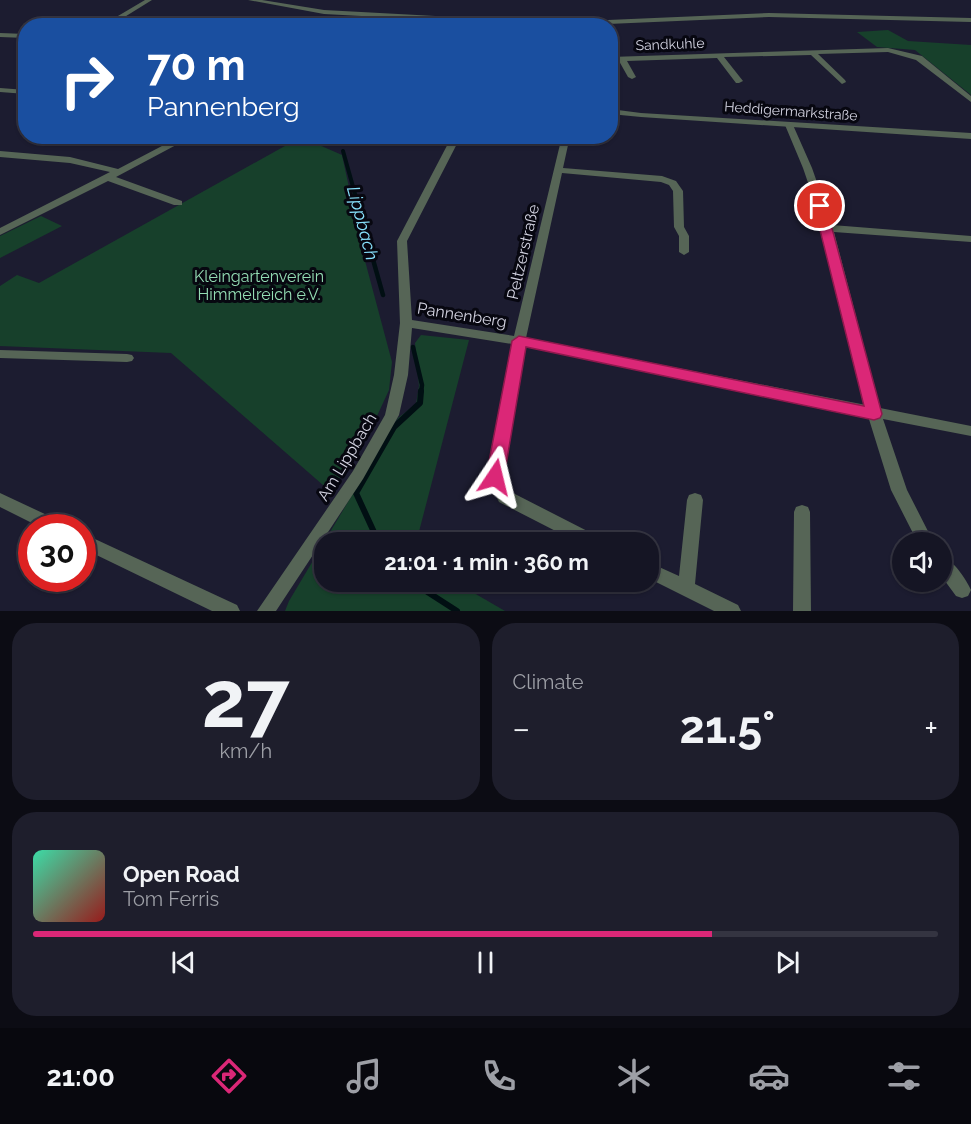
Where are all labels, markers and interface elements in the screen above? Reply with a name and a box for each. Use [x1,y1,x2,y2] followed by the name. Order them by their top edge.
[635,35,705,53] street label: Sandkuhle
[147,41,246,90] text: 70 m
[48,42,126,120] icon: right
[147,91,300,122] text: Pannenberg
[724,98,858,124] street label: Heddigermarkstraße
[794,180,845,231] pin
[343,183,383,263] water label: Lippbach
[803,189,836,222] icon: arrive
[503,203,543,301] street label: Peltzerstraße
[194,267,324,304] park label: Kleingartenverein Himmelreich e.V.
[416,299,508,331] street label: Pannenberg
[313,410,381,504] street label: Am Lippbach
[463,445,527,509] position arrow
[18,514,96,592] speed limit sign: 30
[892,532,952,592] map controls
[892,532,952,592] button: sound
[384,549,589,575] text: 21:01 · 1 min · 360 m
[202,654,290,745] text: 27
[513,670,584,694] text: Climate
[680,701,775,754] text: 21.5°
[513,709,530,748] text: −
[924,709,938,748] text: +
[219,739,272,763] text: km/h
[123,861,240,887] text: Open Road
[123,887,219,911] text: Tom Ferris
[167,946,200,979] icon: previous
[469,946,502,979] icon: pause
[771,946,804,979] icon: next
[208,1055,250,1097] icon: directions
[343,1055,385,1097] icon: music
[478,1055,520,1097] icon: phone
[613,1055,655,1097] icon: climate
[748,1055,790,1097] icon: car
[883,1055,925,1097] icon: filters
[46,1061,115,1092] text: 21:00

